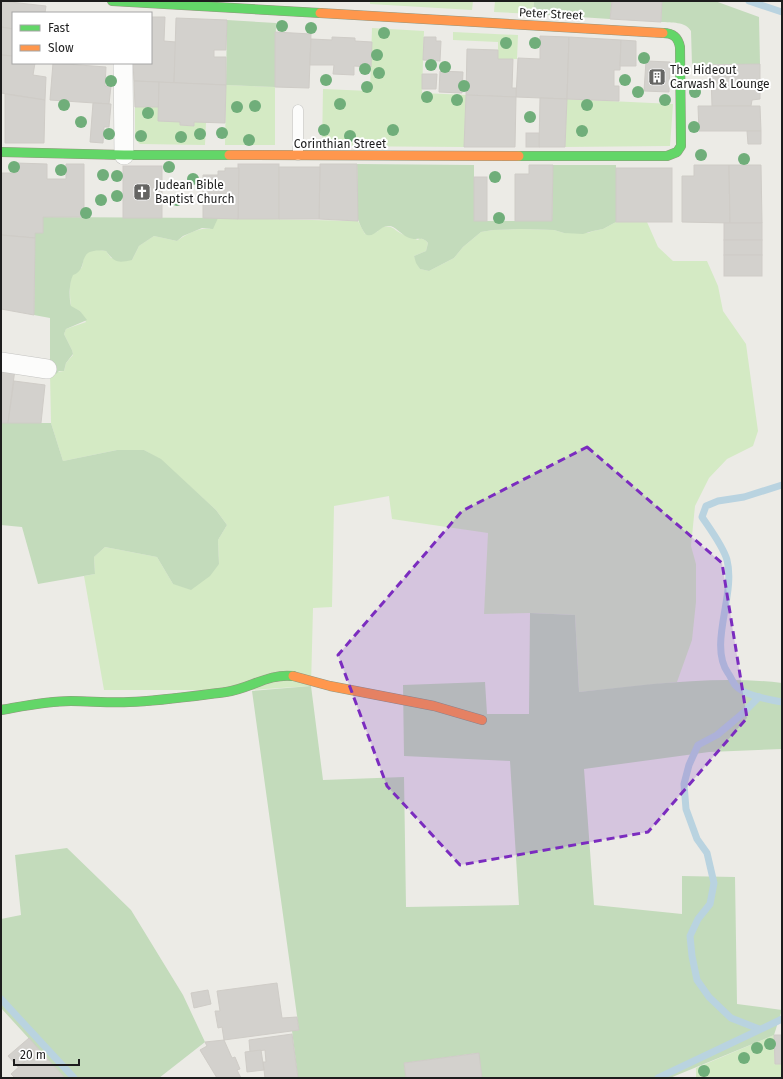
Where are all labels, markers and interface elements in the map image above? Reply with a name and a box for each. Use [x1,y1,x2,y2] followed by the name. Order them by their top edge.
[519,5,584,23] street label: Peter Street
[12,12,152,64] legend
[48,21,70,35] text: Fast
[48,41,74,55] text: Slow
[670,63,770,91] place label: The Hideout Carwash & Lounge
[647,67,667,87] building icon: The Hideout Carwash & Lounge
[294,137,387,151] street label: Corinthian Street
[155,178,234,206] place label: Judean Bible Baptist Church
[132,182,152,202] church icon: Judean Bible Baptist Church
[14,1041,79,1067] scale bar
[20,1048,46,1062] text: 20 m

